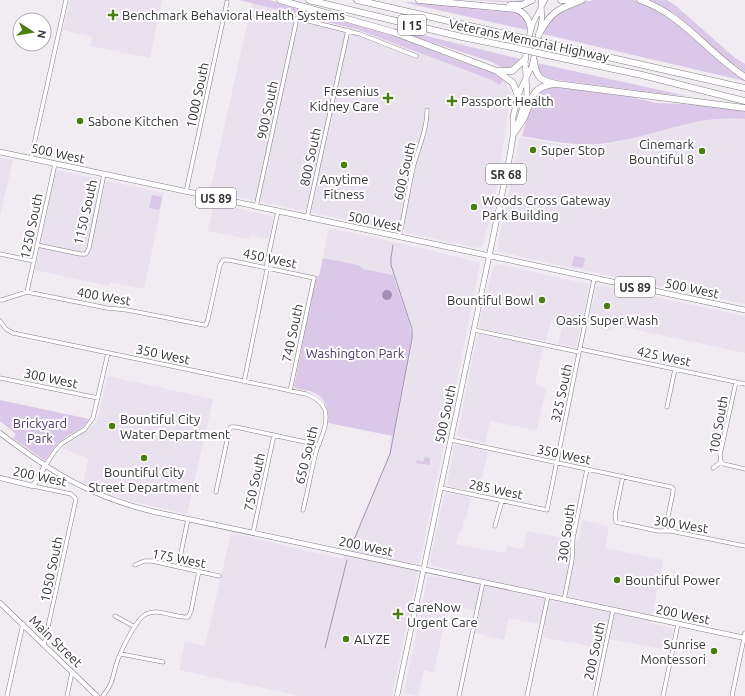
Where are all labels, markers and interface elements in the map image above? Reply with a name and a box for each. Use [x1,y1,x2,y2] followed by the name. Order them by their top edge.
[122,8,345,22] place label: Benchmark Behavioral Health Systems
[107,9,119,21] marker: Benchmark Behavioral Health Systems
[12,12,52,52] north arrow
[398,15,426,35] road number: I 15
[448,16,610,64] street label: Veterans Memorial Highway
[35,29,49,39] text: N
[183,61,211,129] street label: 1000 South
[254,80,280,140] street label: 900 South
[309,84,379,113] place label: Fresenius Kidney Care
[382,92,394,104] marker: Fresenius Kidney Care
[461,94,554,108] place label: Passport Health
[446,95,458,107] marker: Passport Health
[88,114,179,128] place label: Sabone Kitchen
[75,116,85,126] marker: Sabone Kitchen
[297,127,323,187] street label: 800 South
[629,137,694,166] place label: Cinemark Bountiful 8
[30,140,86,166] street label: 500 West
[391,141,417,201] street label: 600 South
[541,143,605,157] place label: Super Stop
[528,145,538,155] marker: Super Stop
[697,146,707,156] marker: Cinemark Bountiful 8
[339,160,349,170] marker: Anytime Fitness
[486,164,526,184] road number: SR 68
[320,172,368,201] place label: Anytime Fitness
[71,178,99,246] street label: 1150 South
[196,188,236,208] road number: US 89
[17,192,45,260] street label: 1250 South
[482,193,611,222] place label: Woods Cross Gateway Park Building
[469,202,479,212] marker: Woods Cross Gateway Park Building
[347,208,403,234] street label: 500 West
[242,245,298,271] street label: 450 West
[664,275,720,301] street label: 500 West
[615,277,655,297] road number: US 89
[76,284,132,308] street label: 400 West
[447,293,535,307] place label: Bountiful Bowl
[537,295,547,305] marker: Bountiful Bowl
[602,301,612,311] marker: Oasis Super Wash
[279,303,305,363] street label: 740 South
[556,313,658,327] place label: Oasis Super Wash
[135,341,191,367] street label: 350 West
[636,343,692,369] street label: 425 West
[306,346,405,360] park label: Washington Park
[548,363,574,423] street label: 325 South
[23,365,79,391] street label: 300 West
[432,384,458,444] street label: 500 South
[706,395,730,455] street label: 100 South
[120,412,230,441] place label: Bountiful City Water Department
[13,416,67,445] park label: Brickyard Park
[107,421,117,431] marker: Bountiful City Water Department
[292,425,320,485] street label: 650 South
[536,441,592,467] street label: 350 West
[241,452,267,512] street label: 750 South
[139,453,149,463] marker: Bountiful City Street Department
[12,463,68,489] street label: 200 West
[89,465,199,494] place label: Bountiful City Street Department
[468,476,524,502] street label: 285 West
[555,503,577,563] street label: 300 South
[653,513,709,535] street label: 300 West
[338,533,394,559] street label: 200 West
[37,535,65,603] street label: 1050 South
[151,546,207,570] street label: 175 West
[625,573,720,587] place label: Bountiful Power
[612,575,622,585] marker: Bountiful Power
[407,600,478,629] place label: CareNow Urgent Care
[655,601,711,627] street label: 200 West
[392,608,404,620] marker: CareNow Urgent Care
[27,612,85,670] street label: Main Street
[581,621,607,681] street label: 200 South
[354,632,390,646] place label: ALYZE
[341,634,351,644] marker: ALYZE
[640,637,706,666] place label: Sunrise Montessori
[709,646,719,656] marker: Sunrise Montessori

